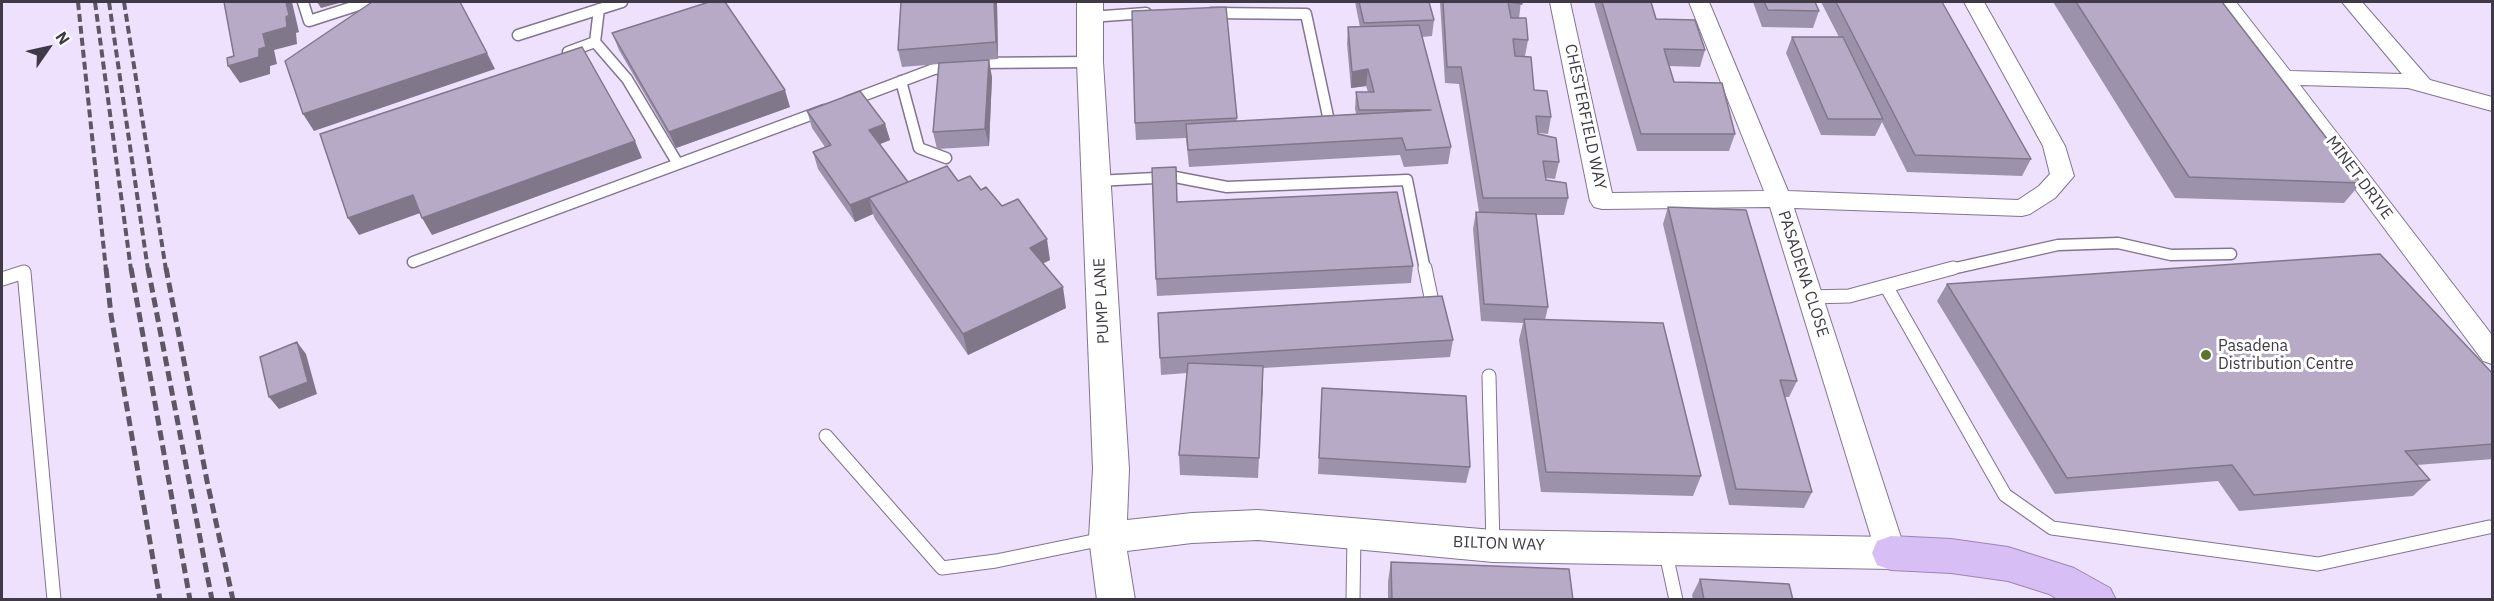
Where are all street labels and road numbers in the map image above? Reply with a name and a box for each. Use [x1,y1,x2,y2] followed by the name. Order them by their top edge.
[1560,42,1610,192] street label: CHESTERFIELD WAY
[2321,133,2397,223] street label: MINET DRIVE
[1774,208,1832,340] street label: PASADENA CLOSE
[1090,257,1114,345] street label: PUMP LANE
[1453,533,1545,555] street label: BILTON WAY

